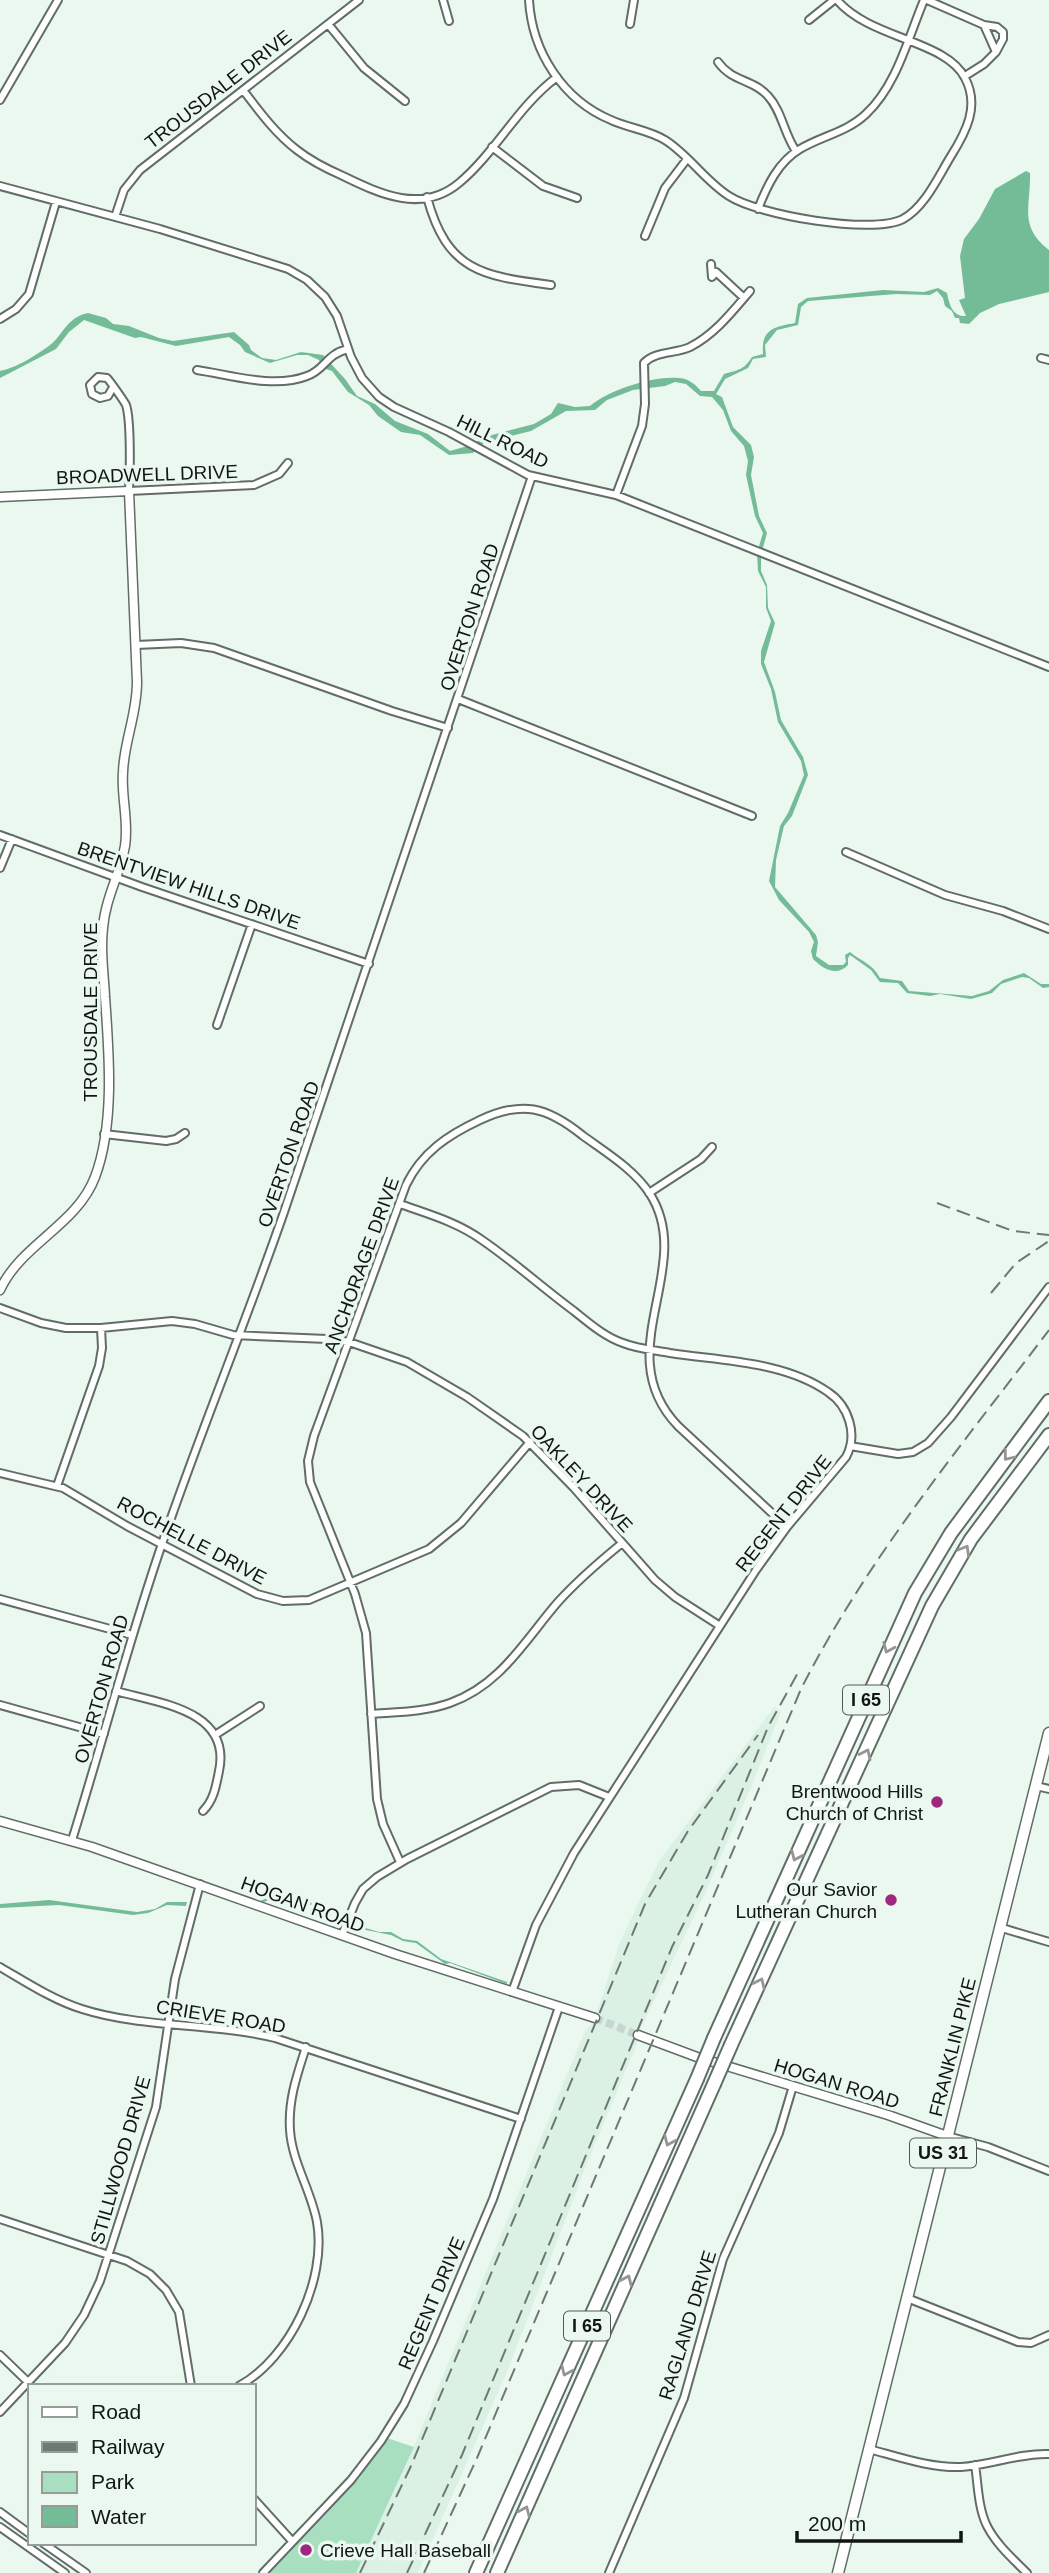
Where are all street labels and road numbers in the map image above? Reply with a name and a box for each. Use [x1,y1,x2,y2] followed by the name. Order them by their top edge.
[141,26,295,153] street label: TROUSDALE DRIVE
[453,410,552,473] street label: HILL ROAD
[56,461,238,488] street label: BROADWELL DRIVE
[436,541,503,693] street label: OVERTON ROAD
[75,837,303,934] street label: BRENTVIEW HILLS DRIVE
[80,922,101,1102] street label: TROUSDALE DRIVE
[254,1078,323,1230] street label: OVERTON ROAD
[320,1174,403,1356] street label: ANCHORAGE DRIVE
[527,1420,637,1536] street label: OAKLEY DRIVE
[731,1451,835,1576] street label: REGENT DRIVE
[114,1492,270,1589] street label: ROCHELLE DRIVE
[70,1612,133,1766] street label: OVERTON ROAD
[843,1686,889,1714] road number: I 65
[238,1872,367,1937] street label: HOGAN ROAD
[925,1975,980,2119] street label: FRANKLIN PIKE
[155,1996,287,2037] street label: CRIEVE ROAD
[772,2054,902,2113] street label: HOGAN ROAD
[86,2074,155,2247] street label: STILLWOOD DRIVE
[910,2138,976,2168] road number: US 31
[394,2234,469,2373] street label: REGENT DRIVE
[655,2248,720,2402] street label: RAGLAND DRIVE
[564,2312,610,2340] road number: I 65

